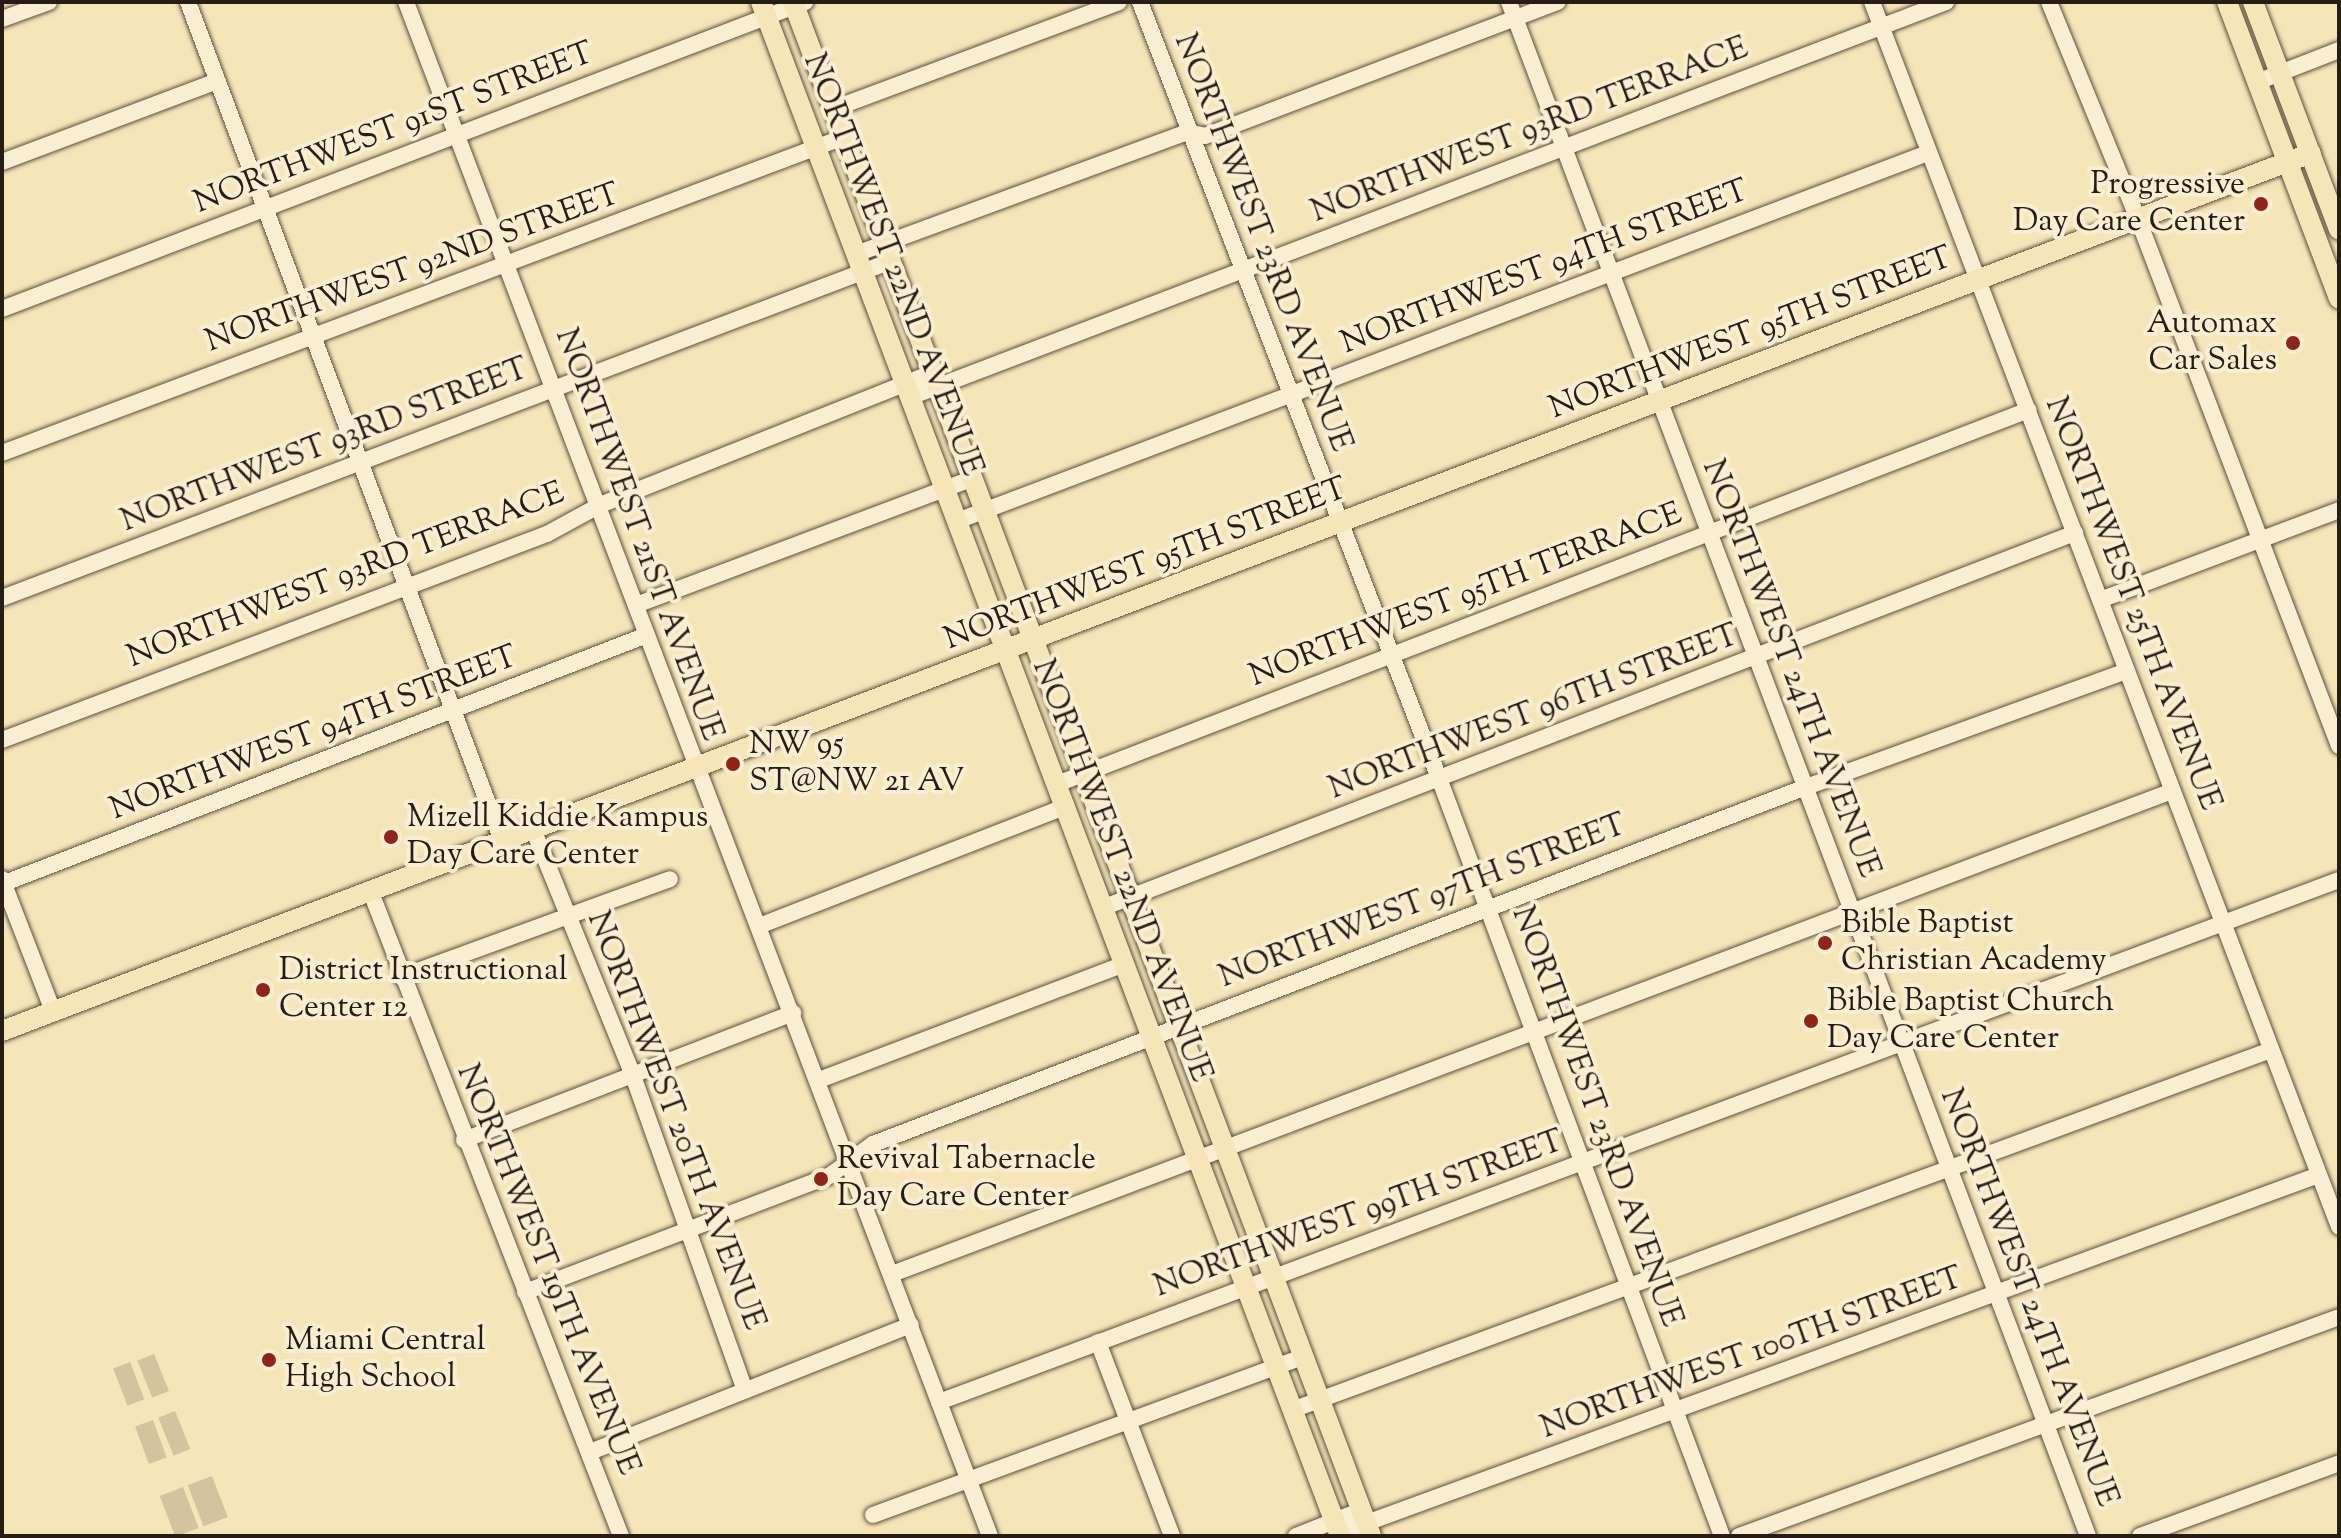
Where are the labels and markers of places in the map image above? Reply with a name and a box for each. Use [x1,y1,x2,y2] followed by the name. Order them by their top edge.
[2013,167,2245,242] place label: Progressive Day Care Center
[2252,195,2270,213] marker: Progressive Day Care Center
[2146,306,2277,381] place label: Automax Car Sales
[2284,334,2302,352] marker: Automax Car Sales
[749,727,964,802] place label: NW 95 ST@NW 21 AV
[724,755,742,773] marker: NW 95 ST@NW 21 AV
[407,800,708,875] place label: Mizell Kiddie Kampus Day Care Center
[382,828,400,846] marker: Mizell Kiddie Kampus Day Care Center
[1841,906,2107,981] place label: Bible Baptist Christian Academy
[1816,934,1834,952] marker: Bible Baptist Christian Academy
[279,953,568,1028] place label: District Instructional Center 12
[254,981,272,999] marker: District Instructional Center 12
[1827,984,2114,1059] place label: Bible Baptist Church Day Care Center
[1802,1012,1820,1030] marker: Bible Baptist Church Day Care Center
[837,1142,1096,1217] place label: Revival Tabernacle Day Care Center
[812,1170,830,1188] marker: Revival Tabernacle Day Care Center
[285,1323,486,1398] place label: Miami Central High School
[260,1351,278,1369] marker: Miami Central High School

